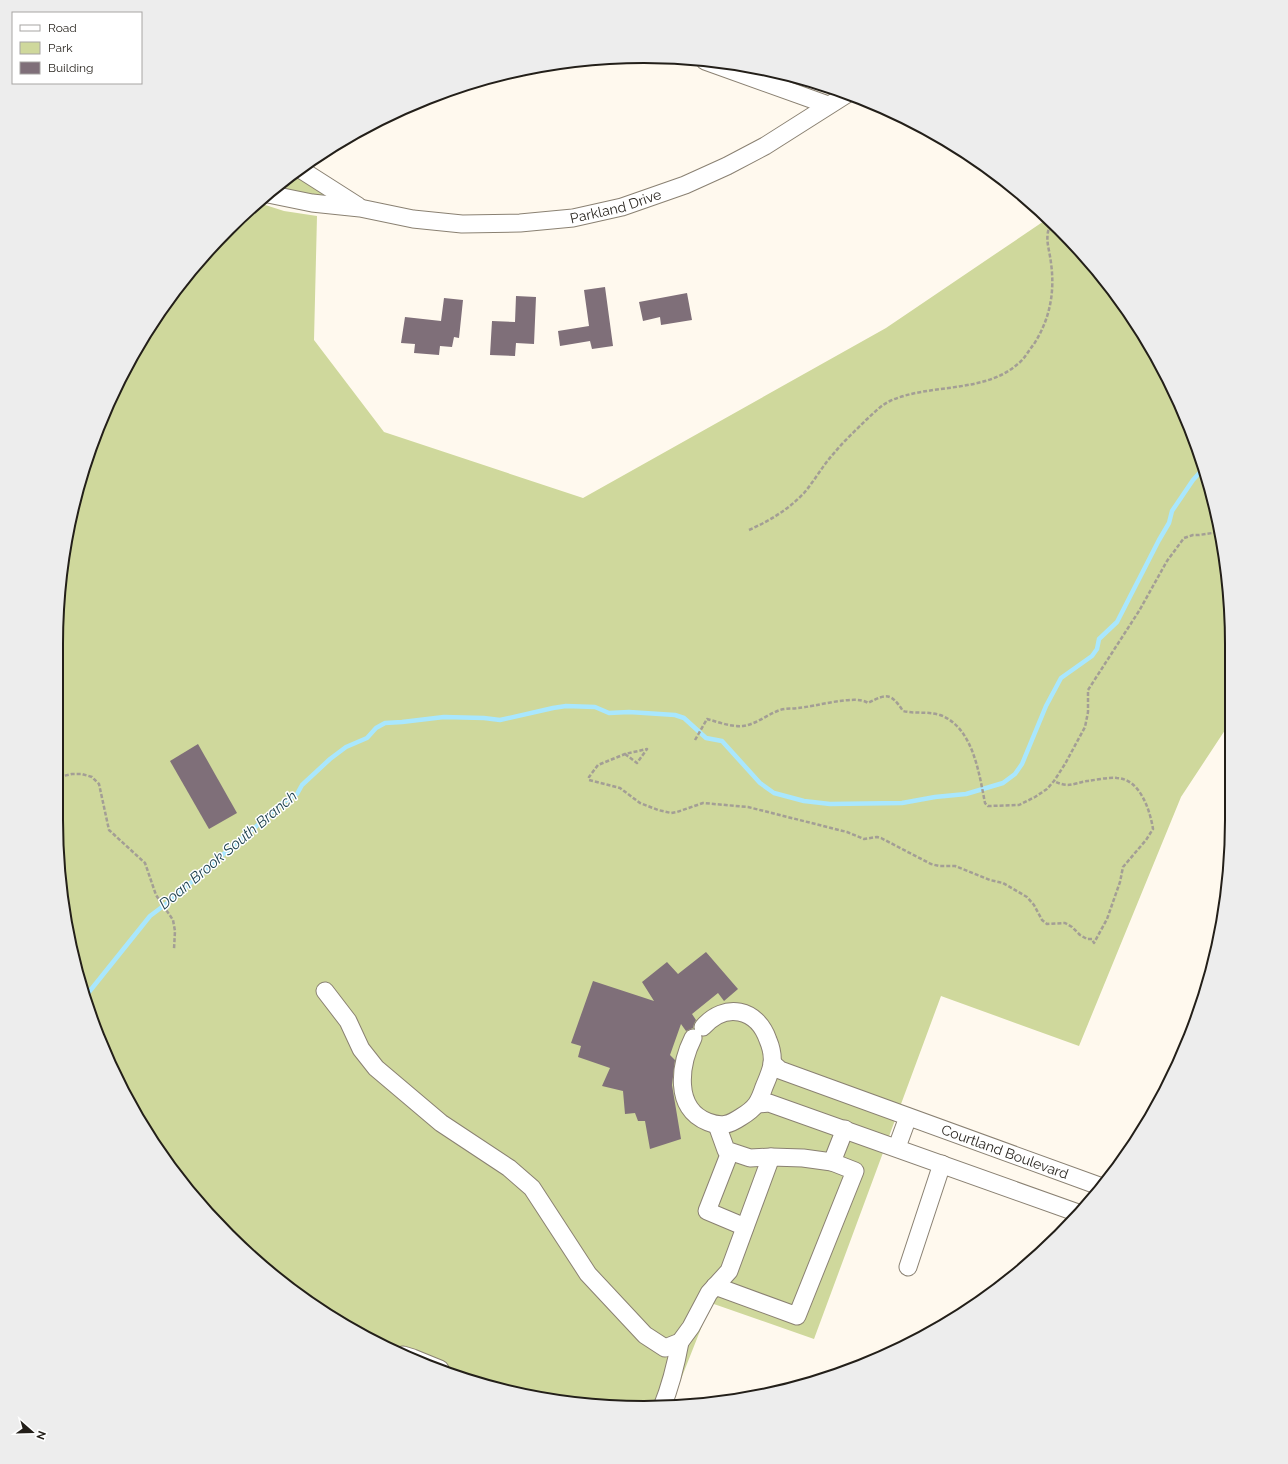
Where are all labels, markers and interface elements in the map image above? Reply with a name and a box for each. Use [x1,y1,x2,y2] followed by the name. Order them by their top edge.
[12,12,142,84] legend
[48,21,77,35] text: Road
[48,41,73,55] text: Park
[48,61,94,75] text: Building
[569,186,663,226] street label: Parkland Drive
[155,787,301,913] water label: Doan Brook South Branch
[939,1121,1071,1182] street label: Courtland Boulevard
[12,1412,52,1452] north arrow
[33,1429,48,1441] text: N

